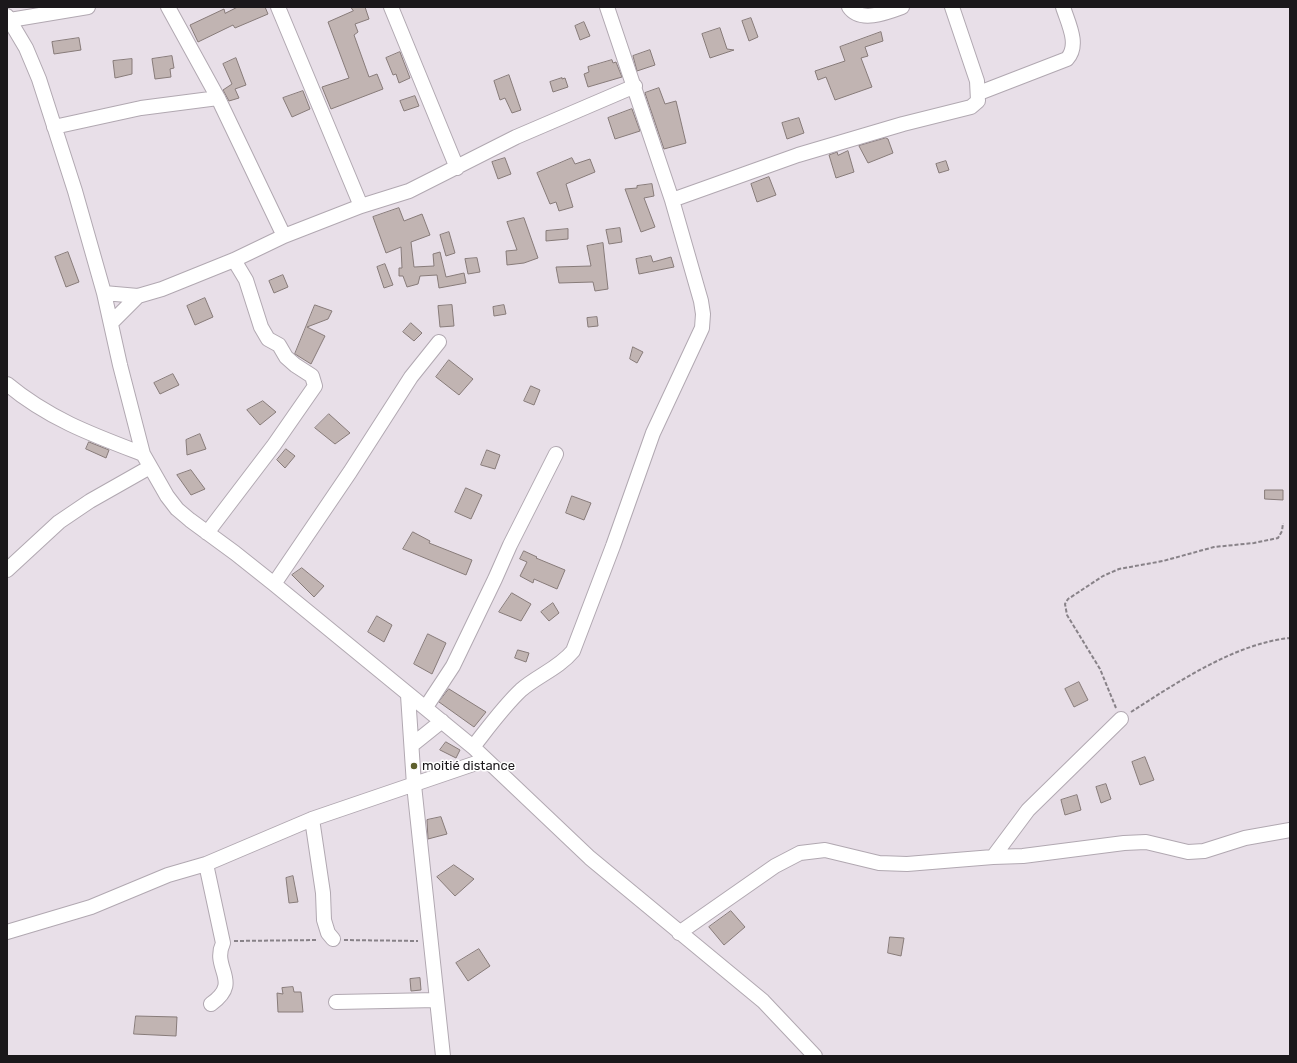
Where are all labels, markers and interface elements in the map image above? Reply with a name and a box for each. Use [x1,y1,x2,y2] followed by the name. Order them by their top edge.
[422,758,515,774] place label: moitié distance
[409,761,419,771] marker: moitié distance

